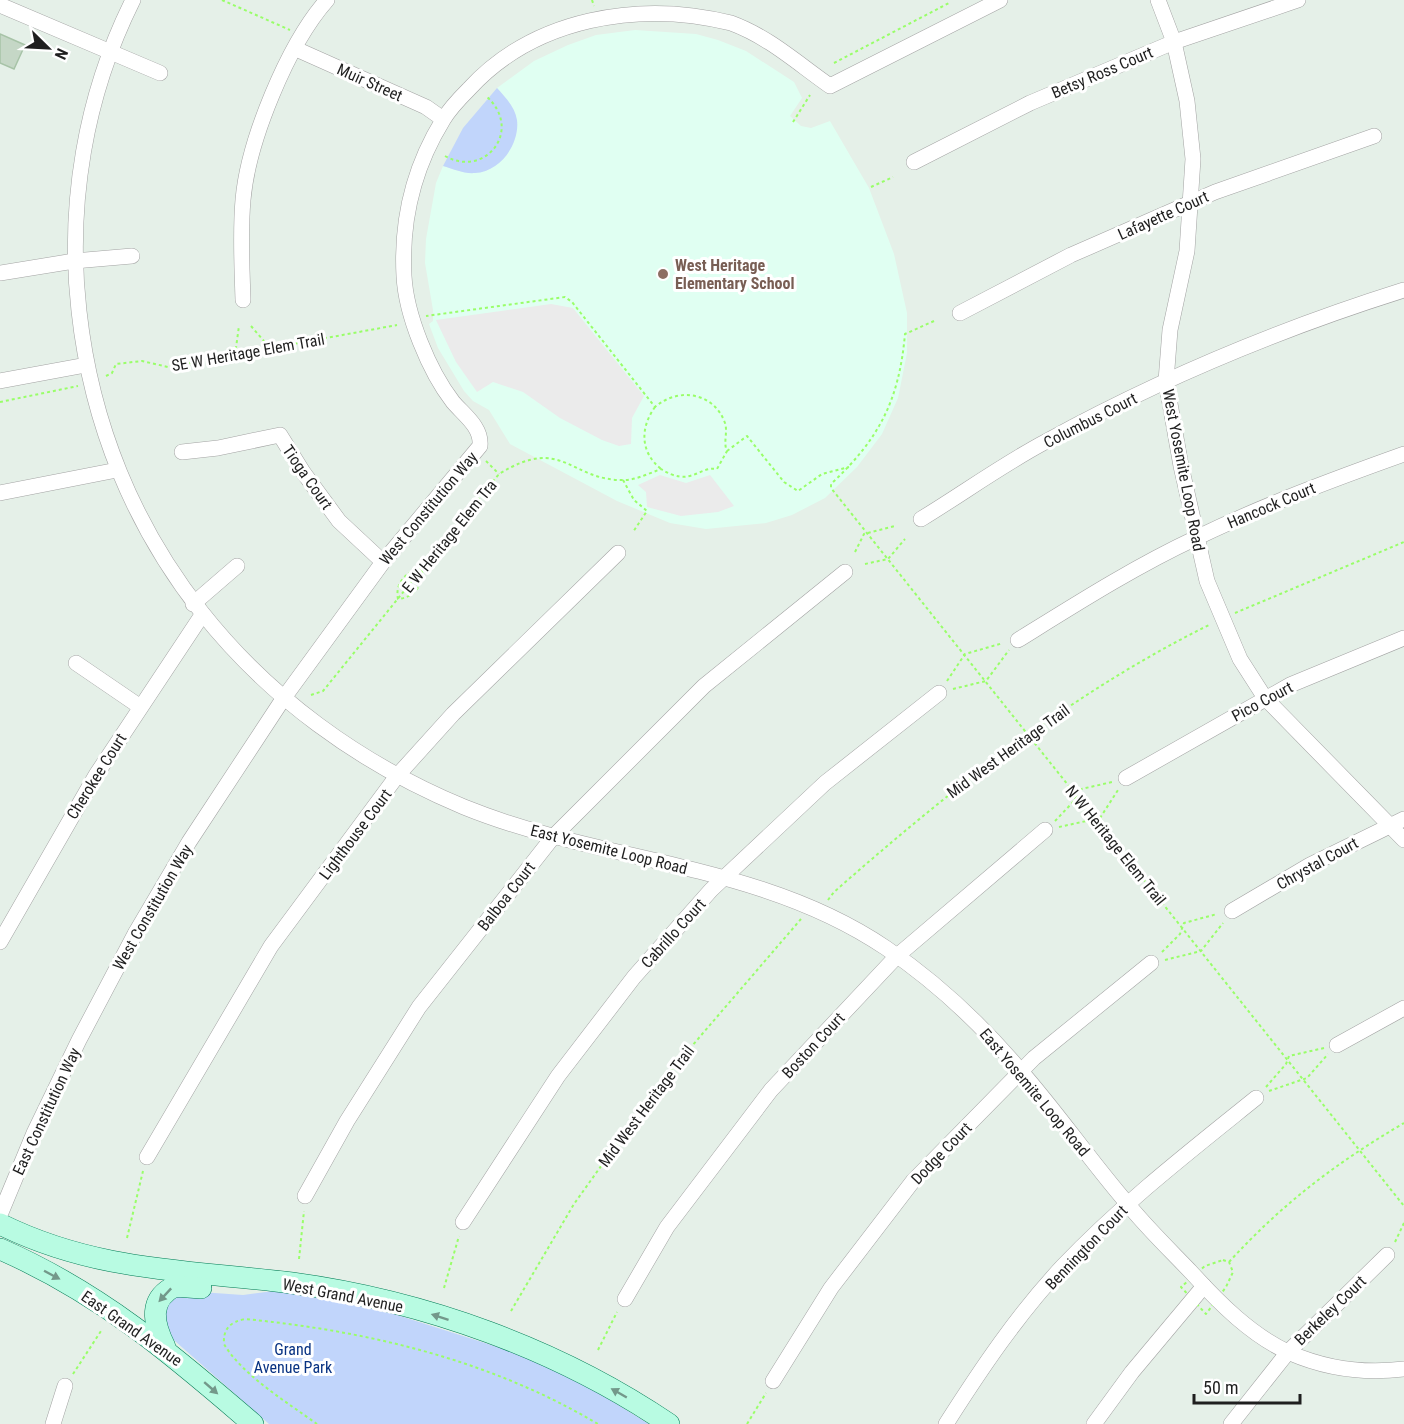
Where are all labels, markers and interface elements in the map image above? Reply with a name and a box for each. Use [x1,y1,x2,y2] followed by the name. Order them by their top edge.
[18,18,78,78] north arrow
[1049,42,1156,102] street label: Betsy Ross Court
[51,46,72,62] text: N
[334,60,406,105] street label: Muir Street
[1115,187,1212,244] street label: Lafayette Court
[675,256,794,293] place label: West Heritage Elementary School
[656,267,670,281] marker: West Heritage Elementary School
[170,330,326,375] street label: SE W Heritage Elem Trail
[1158,387,1209,553] street label: West Yosemite Loop Road
[1040,389,1140,452] street label: Columbus Court
[279,441,337,513] street label: Tioga Court
[375,448,482,569] street label: West Constitution Way
[398,476,501,596] street label: E W Heritage Elem Tra
[1224,478,1318,533] street label: Hancock Court
[1228,677,1296,725] street label: Pico Court
[943,701,1073,802] street label: Mid West Heritage Trail
[63,730,130,823] street label: Cherokee Court
[1061,782,1170,909] street label: N W Heritage Elem Trail
[315,785,396,883] street label: Lighthouse Court
[528,821,689,878] street label: East Yosemite Loop Road
[1273,833,1362,894] street label: Chrystal Court
[109,841,196,974] street label: West Constitution Way
[474,858,539,935] street label: Balboa Court
[637,894,710,972] street label: Cabrillo Court
[778,1008,849,1082] street label: Boston Court
[976,1025,1094,1160] street label: East Yosemite Loop Road
[595,1042,698,1171] street label: Mid West Heritage Trail
[9,1044,84,1178] street label: East Constitution Way
[907,1118,976,1188] street label: Dodge Court
[1041,1201,1132,1293] street label: Bennington Court
[44,1270,61,1280] one-way arrow
[1291,1271,1370,1349] street label: Berkeley Court
[281,1275,405,1316] street label: West Grand Avenue
[78,1287,186,1370] street label: East Grand Avenue
[158,1288,172,1303] one-way arrow
[431,1311,449,1321] one-way arrow
[254,1340,333,1377] park label: Grand Avenue Park
[1194,1367,1300,1405] scale bar
[1203,1377,1238,1398] text: 50 m
[203,1381,219,1394] one-way arrow
[611,1388,627,1399] one-way arrow

